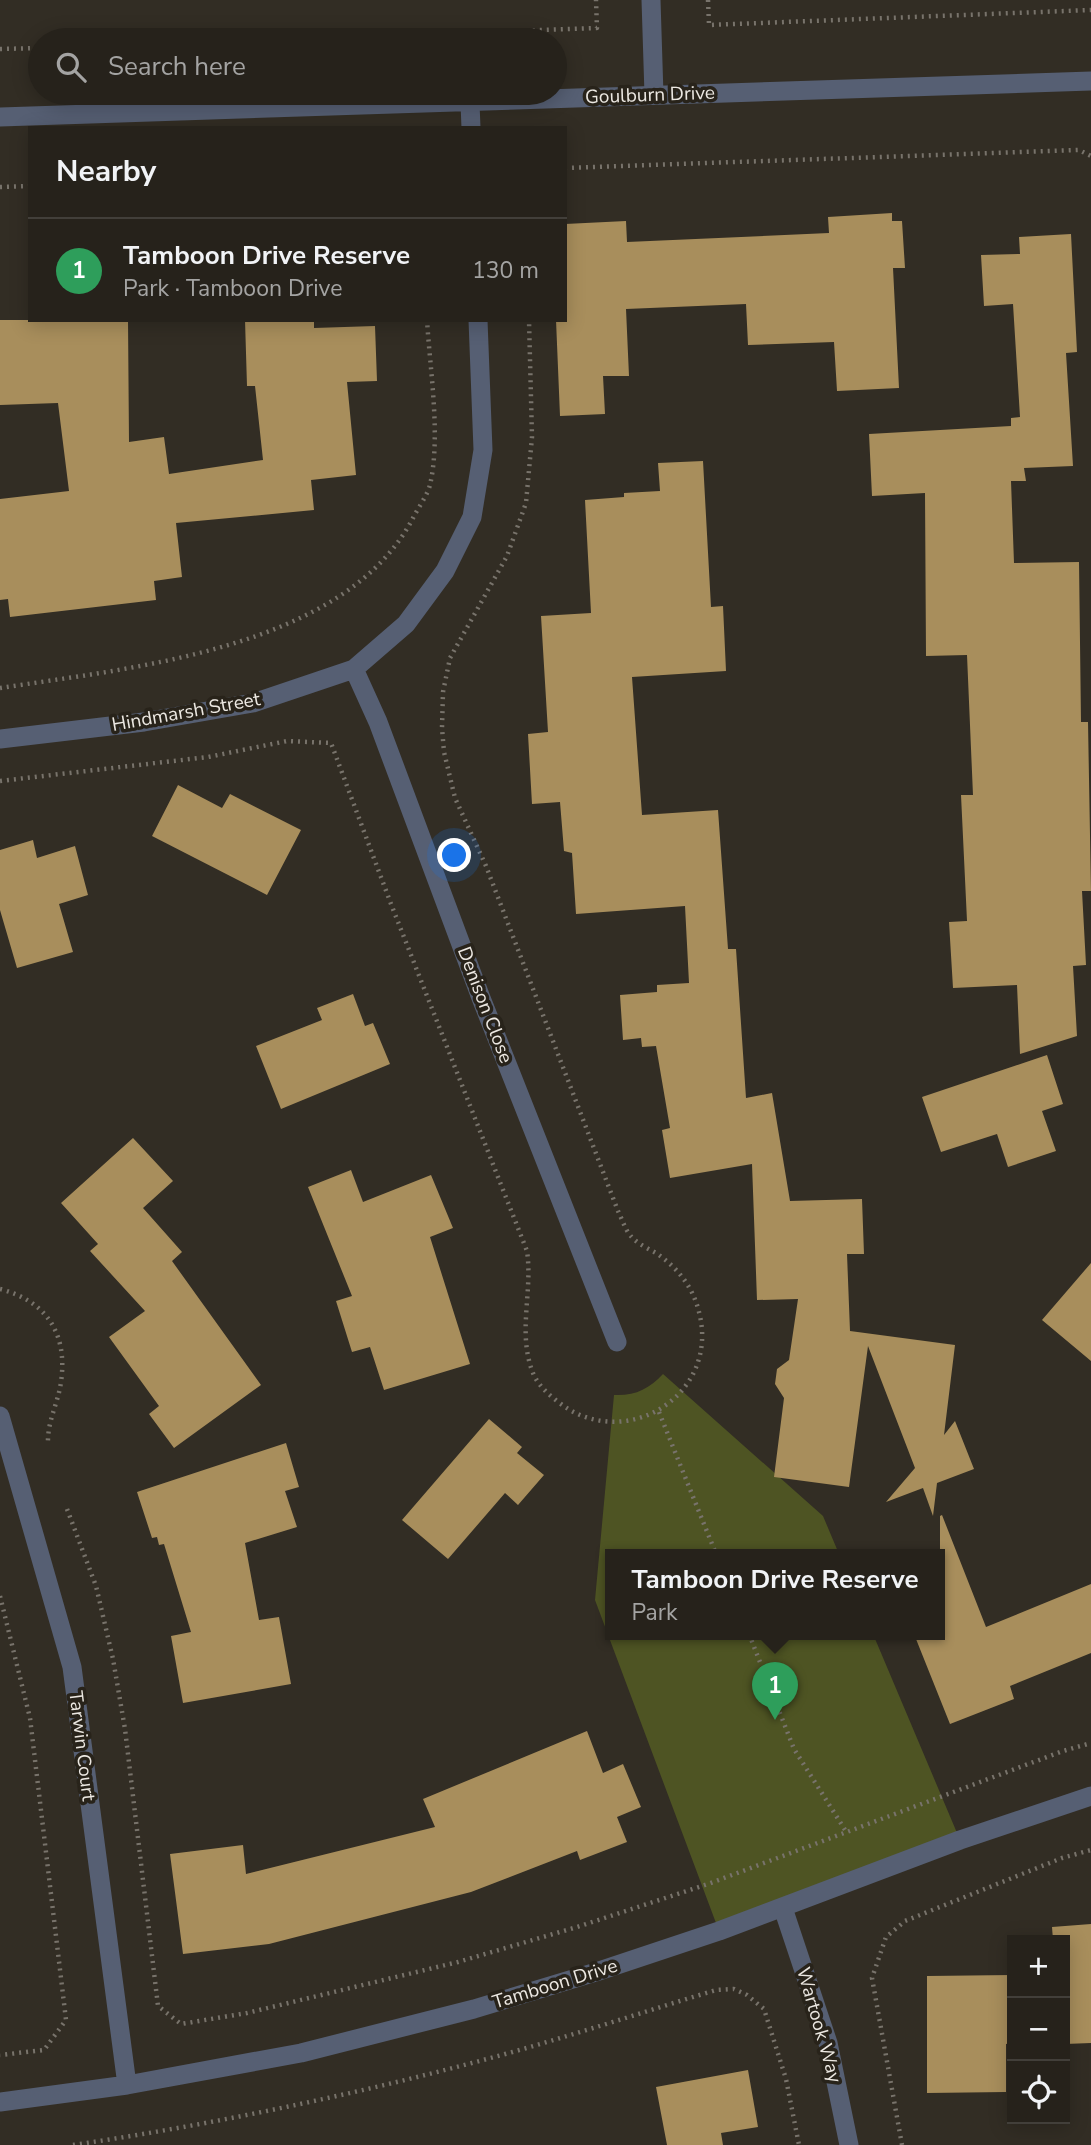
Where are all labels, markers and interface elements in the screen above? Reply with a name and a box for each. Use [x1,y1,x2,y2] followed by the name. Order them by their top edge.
[28,28,567,105] search box
[52,48,90,86] icon: search
[108,49,246,84] text: Search here
[585,80,715,110] street label: Goulburn Drive
[56,151,156,192] text: Nearby
[123,238,410,273] text: Tamboon Drive Reserve
[72,255,86,286] text: 1
[472,255,539,286] text: 130 m
[123,273,342,304] text: Park · Tamboon Drive
[110,686,263,738] street label: Hindmarsh Street
[437,838,471,872] your location
[451,943,519,1067] street label: Denison Close
[605,1549,945,1640] popup
[632,1562,919,1597] text: Tamboon Drive Reserve
[632,1597,677,1628] text: Park
[752,1662,798,1720] pin: 1
[62,1689,102,1803] street label: Tarwin Court
[1007,1935,1070,2124] map controls
[1007,1935,1070,1998] button: +
[489,1953,621,2015] street label: Tamboon Drive
[790,1964,848,2086] street label: Wartook Way
[1007,1998,1070,2061] button: −
[1007,2061,1070,2124] button: locate

